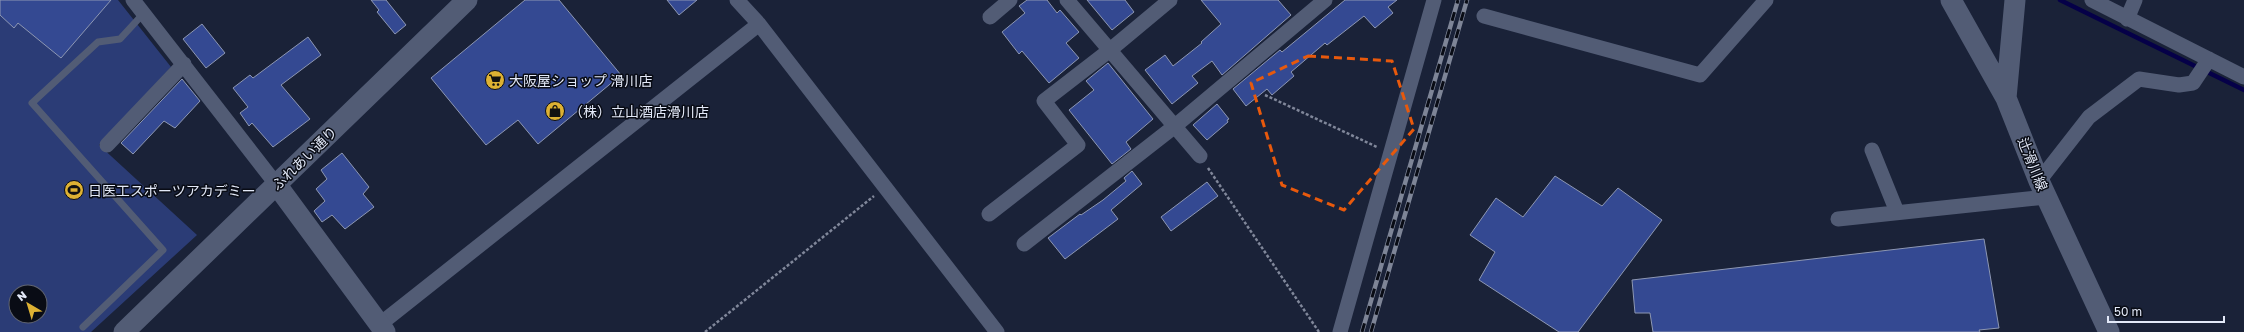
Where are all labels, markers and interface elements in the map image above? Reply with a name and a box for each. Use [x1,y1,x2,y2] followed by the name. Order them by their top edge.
[484,69,506,91] supermarket icon: 大阪屋ショップ 滑川店
[509,72,653,89] place label: 大阪屋ショップ 滑川店
[544,100,566,122] shop icon: （株）立山酒店滑川店
[569,103,709,120] place label: （株）立山酒店滑川店
[268,123,340,193] street label: ふれあい通り
[2015,135,2051,193] street label: 辻滑川線
[63,179,85,201] sports icon: 日医工スポーツアカデミー
[88,182,256,199] place label: 日医工スポーツアカデミー
[8,284,48,324] north arrow
[14,288,29,303] text: N
[2108,298,2224,324] scale bar
[2114,304,2142,319] text: 50 m

